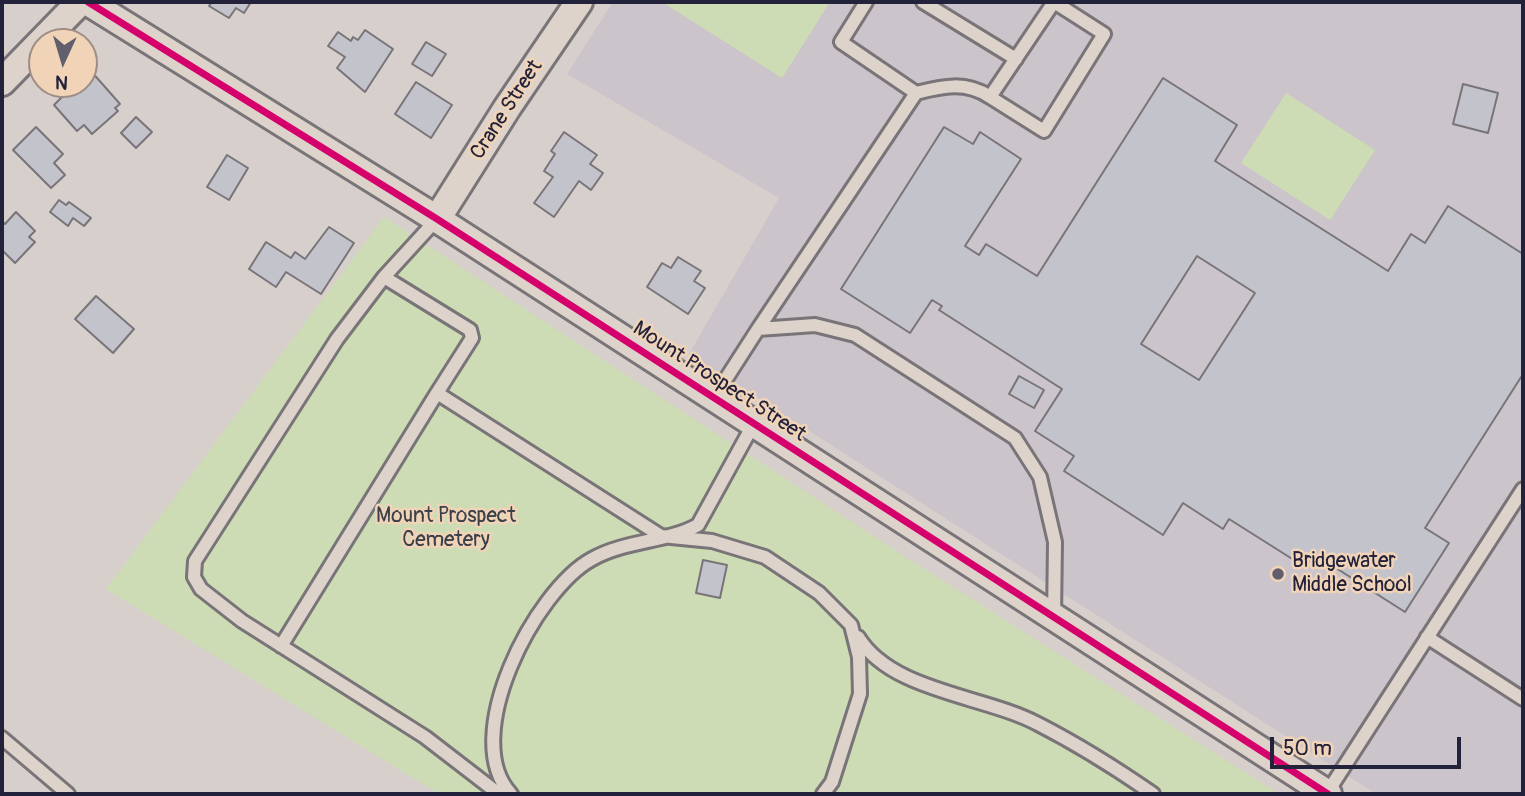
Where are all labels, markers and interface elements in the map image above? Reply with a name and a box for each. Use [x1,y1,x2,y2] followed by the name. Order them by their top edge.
[28,28,98,98] north arrow
[466,56,548,164] street label: Crane Street
[54,70,69,94] text: N
[628,317,810,447] street label: Mount Prospect Street
[376,504,516,554] park label: Mount Prospect Cemetery
[1292,549,1412,599] place label: Bridgewater Middle School
[1270,566,1286,582] marker: Bridgewater Middle School
[1273,722,1464,766] scale bar
[1283,735,1332,762] text: 50 m

